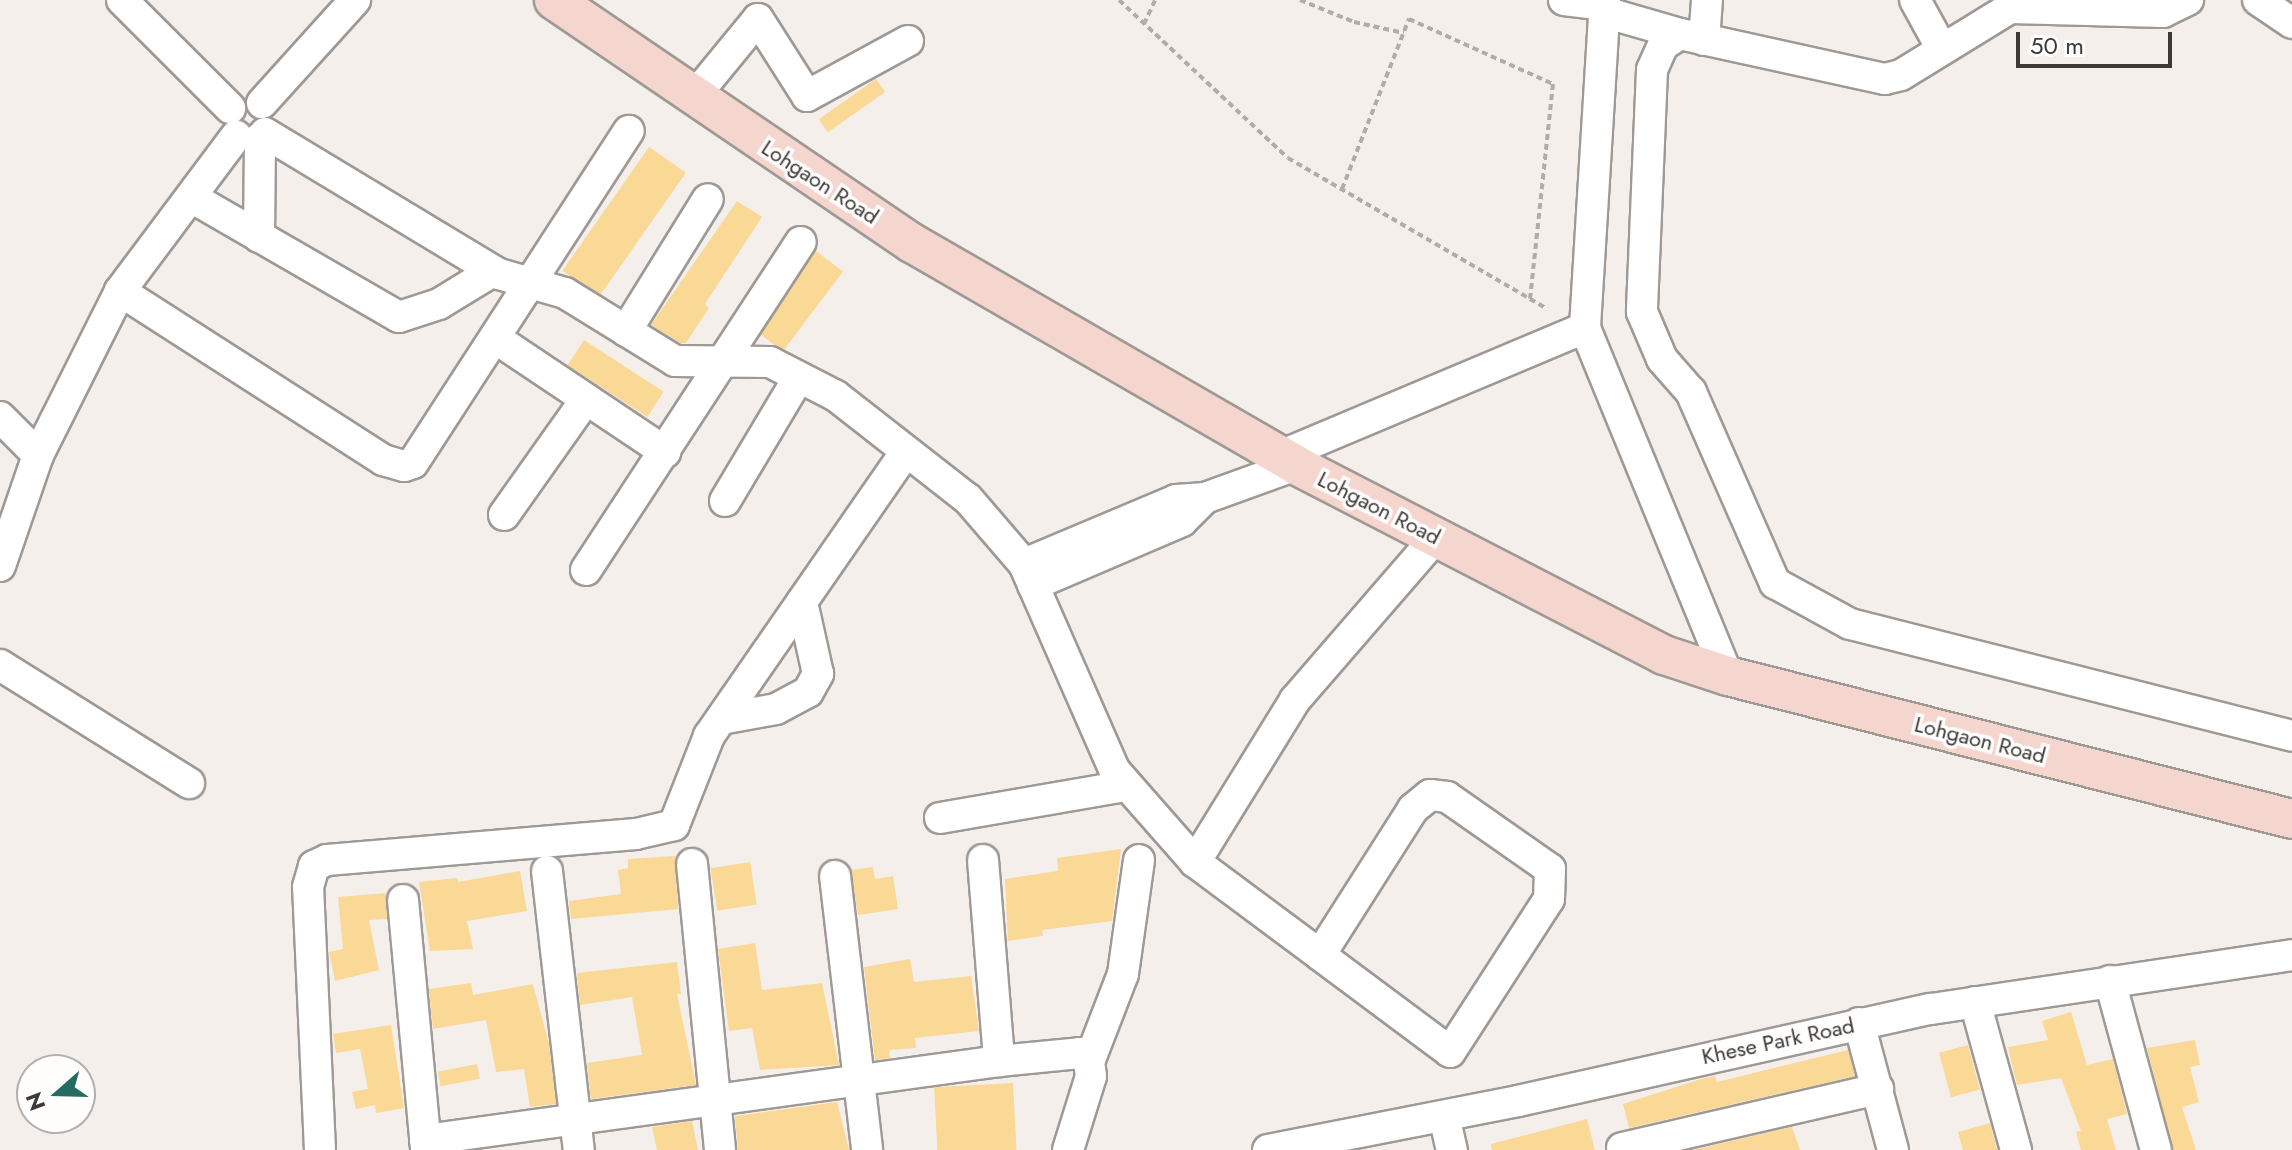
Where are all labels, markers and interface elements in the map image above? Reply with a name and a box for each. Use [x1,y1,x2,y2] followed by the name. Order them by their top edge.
[2020,16,2176,66] scale bar
[2030,28,2084,63] text: 50 m
[757,134,883,230] street label: Lohgaon Road
[1313,466,1445,550] street label: Lohgaon Road
[1912,711,2048,769] street label: Lohgaon Road
[1699,1012,1857,1070] street label: Khese Park Road
[16,1054,96,1134] north arrow
[17,1088,53,1115] text: N

